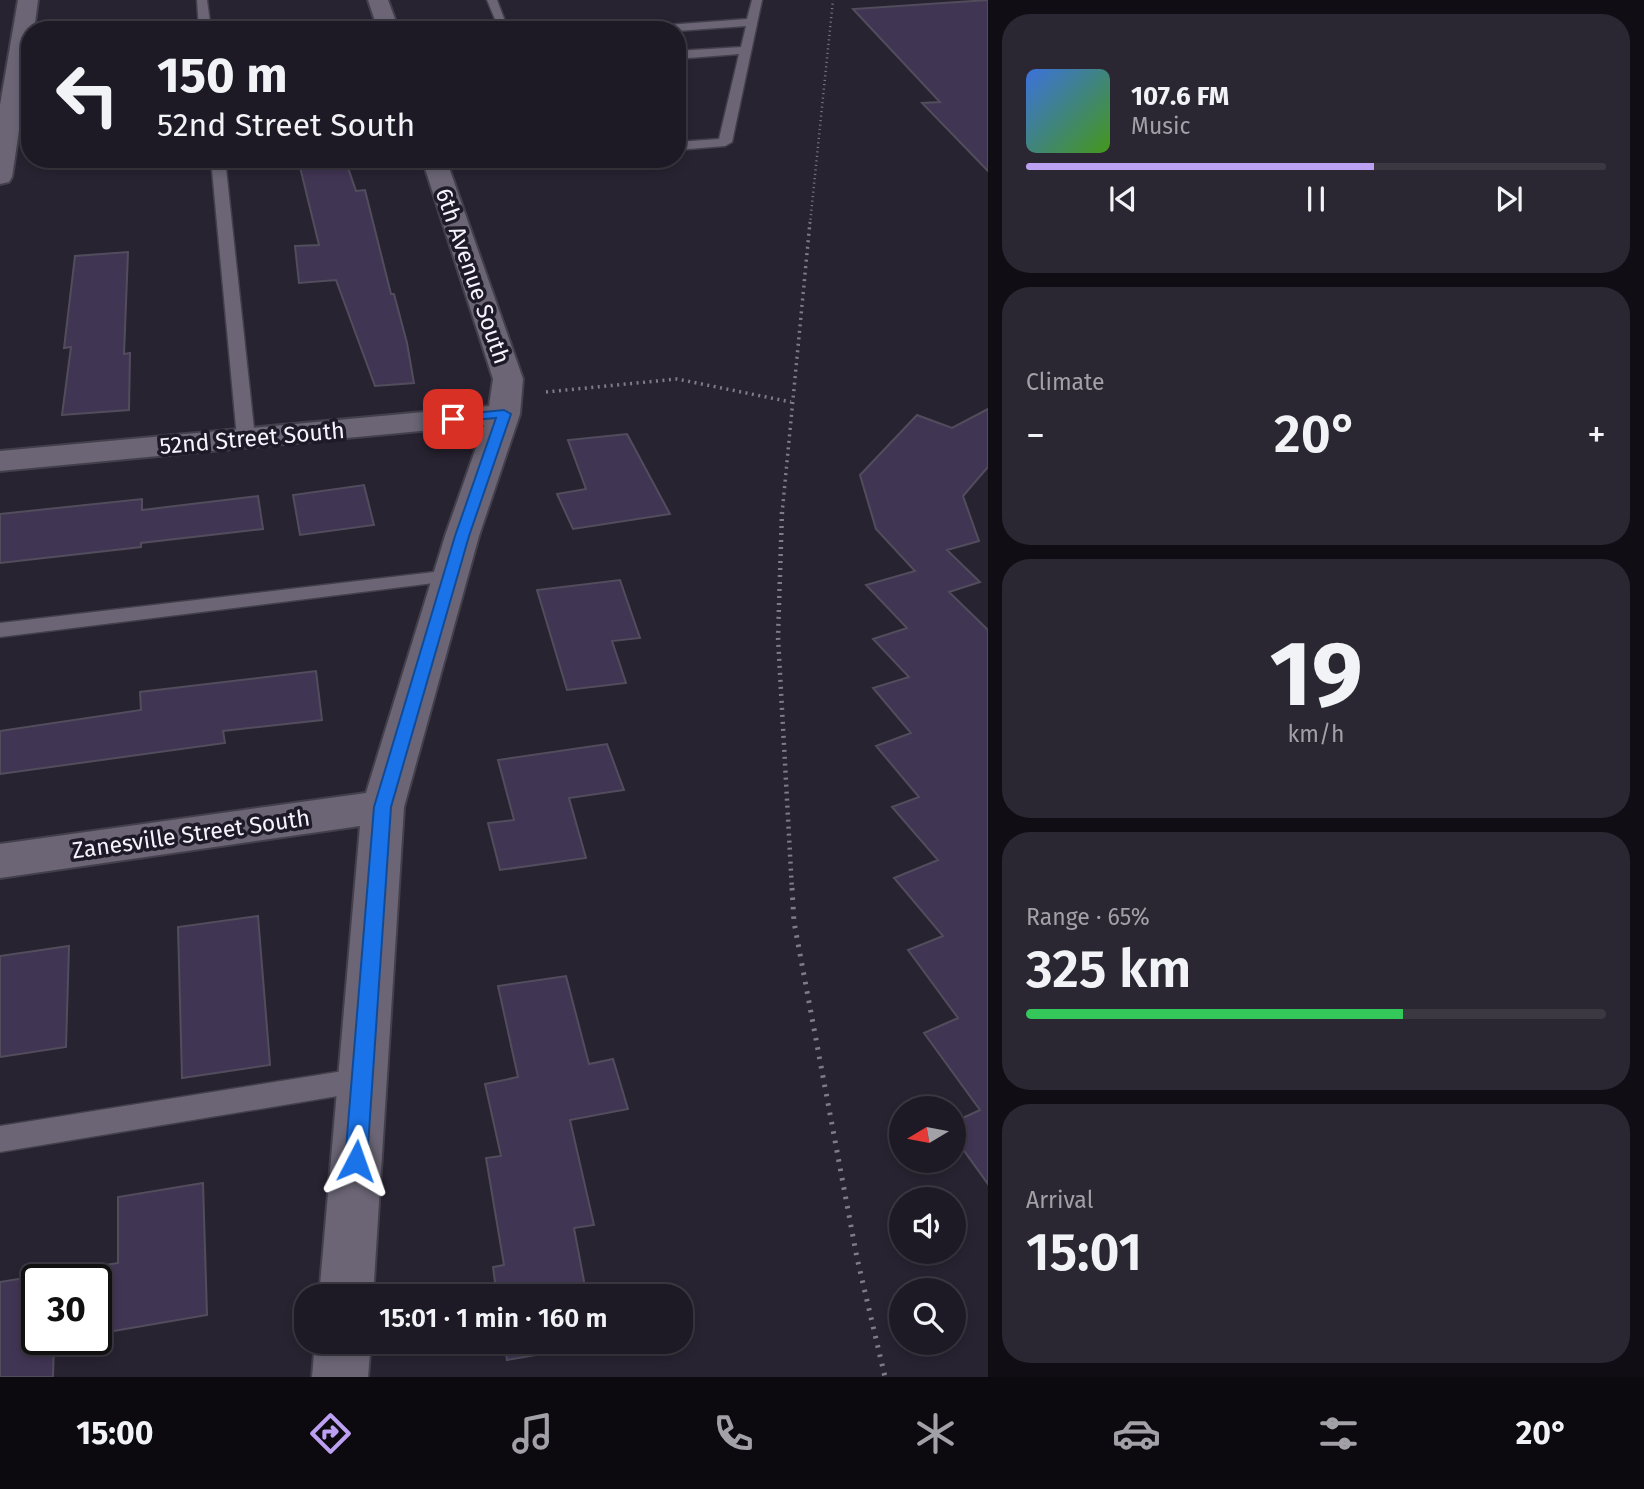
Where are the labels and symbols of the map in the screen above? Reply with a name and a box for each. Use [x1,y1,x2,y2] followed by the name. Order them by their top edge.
[430,185,516,367] street label: 6th Avenue South
[423,389,483,449] pin
[158,416,346,460] street label: 52nd Street South
[70,803,312,865] street label: Zanesville Street South
[889,1096,966,1172] north arrow
[319,1124,393,1198] position arrow
[21,1264,112,1355] speed limit sign: 30

